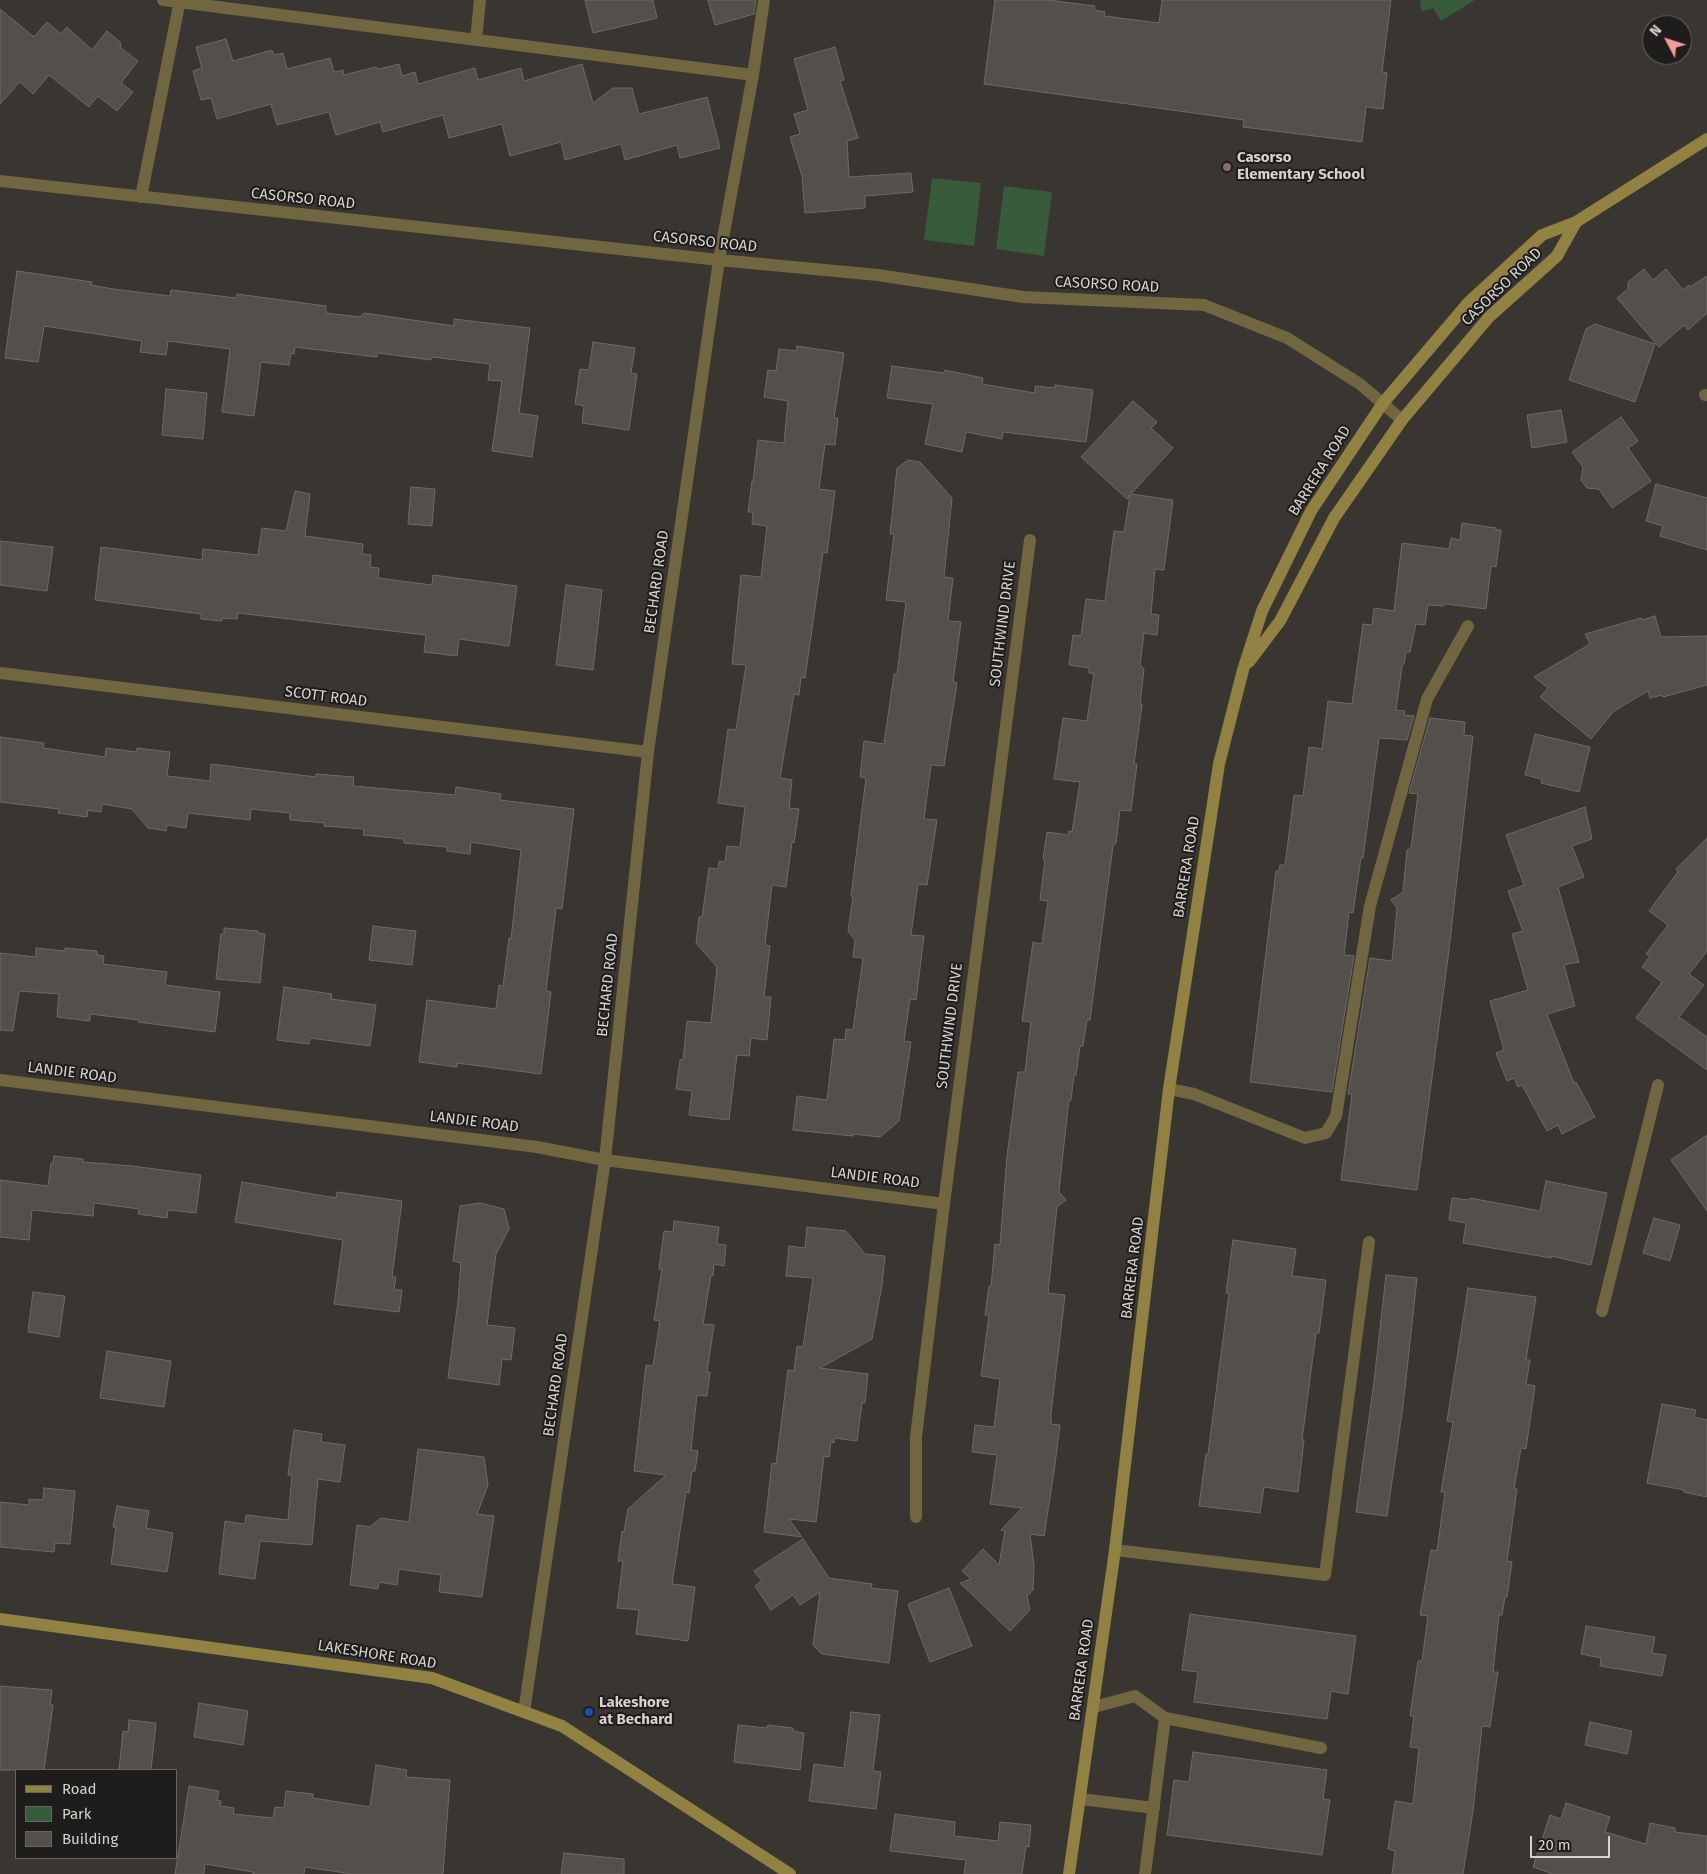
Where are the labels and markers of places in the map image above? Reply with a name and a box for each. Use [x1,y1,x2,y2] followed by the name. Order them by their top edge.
[1237,149,1365,184] place label: Casorso Elementary School
[1221,161,1233,173] marker: Casorso Elementary School
[599,1694,673,1729] place label: Lakeshore at Bechard
[583,1706,595,1718] marker: Lakeshore at Bechard

